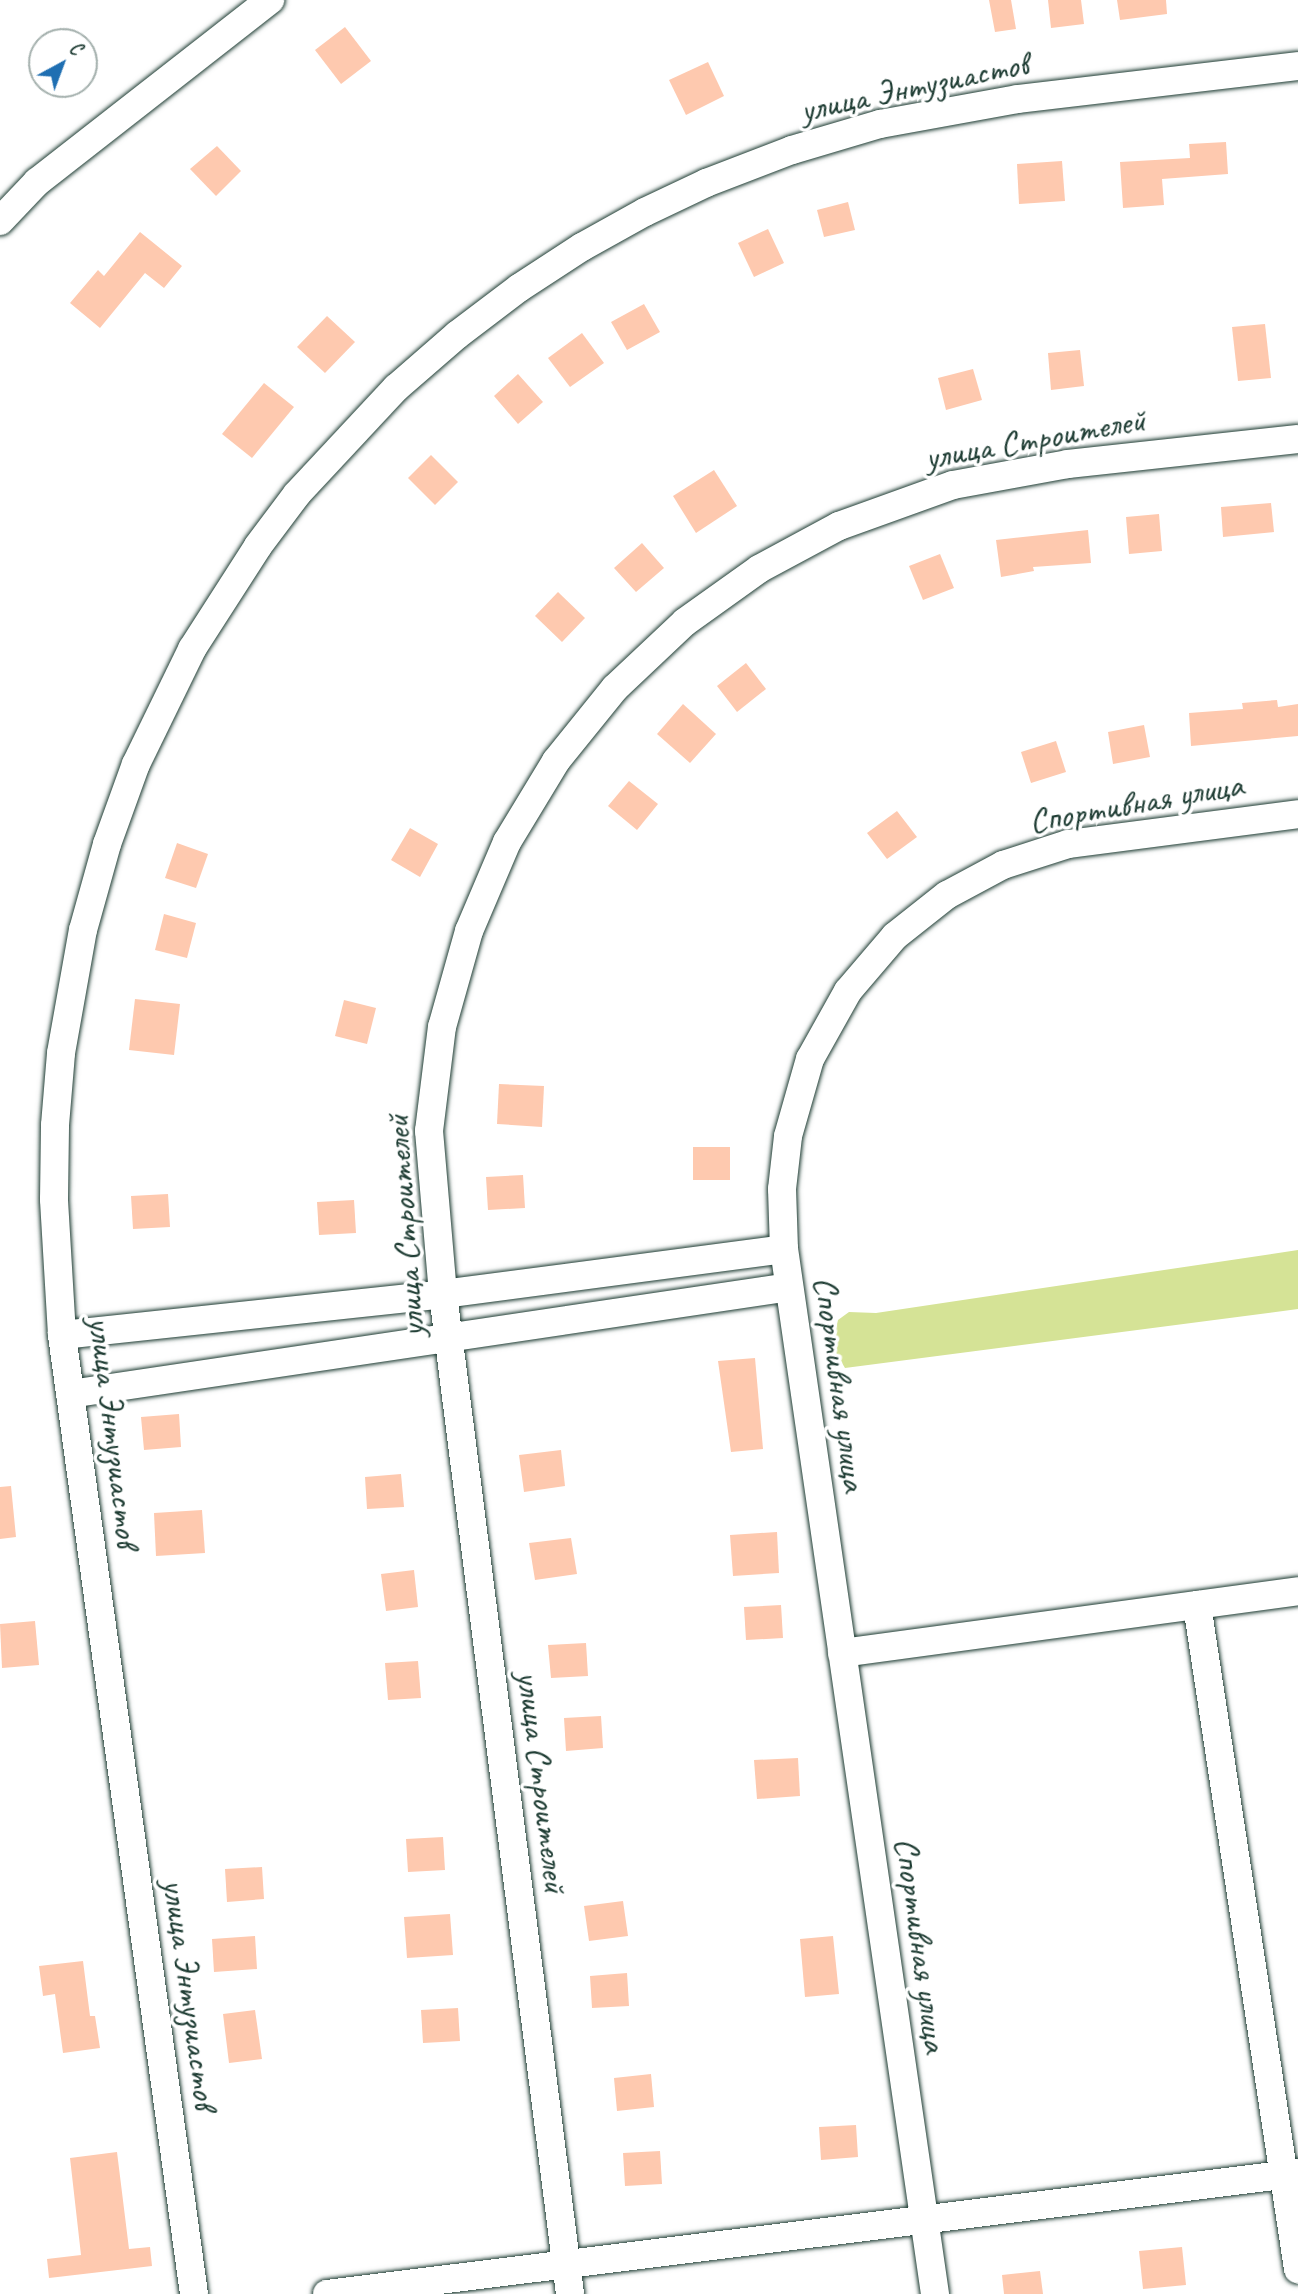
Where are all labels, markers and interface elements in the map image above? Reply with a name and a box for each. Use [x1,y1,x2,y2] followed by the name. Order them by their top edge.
[28,28,98,98] north arrow
[64,37,87,61] text: С
[794,42,1034,132] street label: улица Энтузиастов
[923,399,1147,479] street label: улица Строителей
[1025,763,1247,843] street label: Спортивная улица
[376,1115,434,1337] street label: улица Строителей
[804,1273,876,1495] street label: Спортивная улица
[79,1312,149,1552] street label: улица Энтузиастов
[508,1670,576,1894] street label: улица Строителей
[885,1834,957,2056] street label: Спортивная улица
[153,1874,227,2114] street label: улица Энтузиастов

